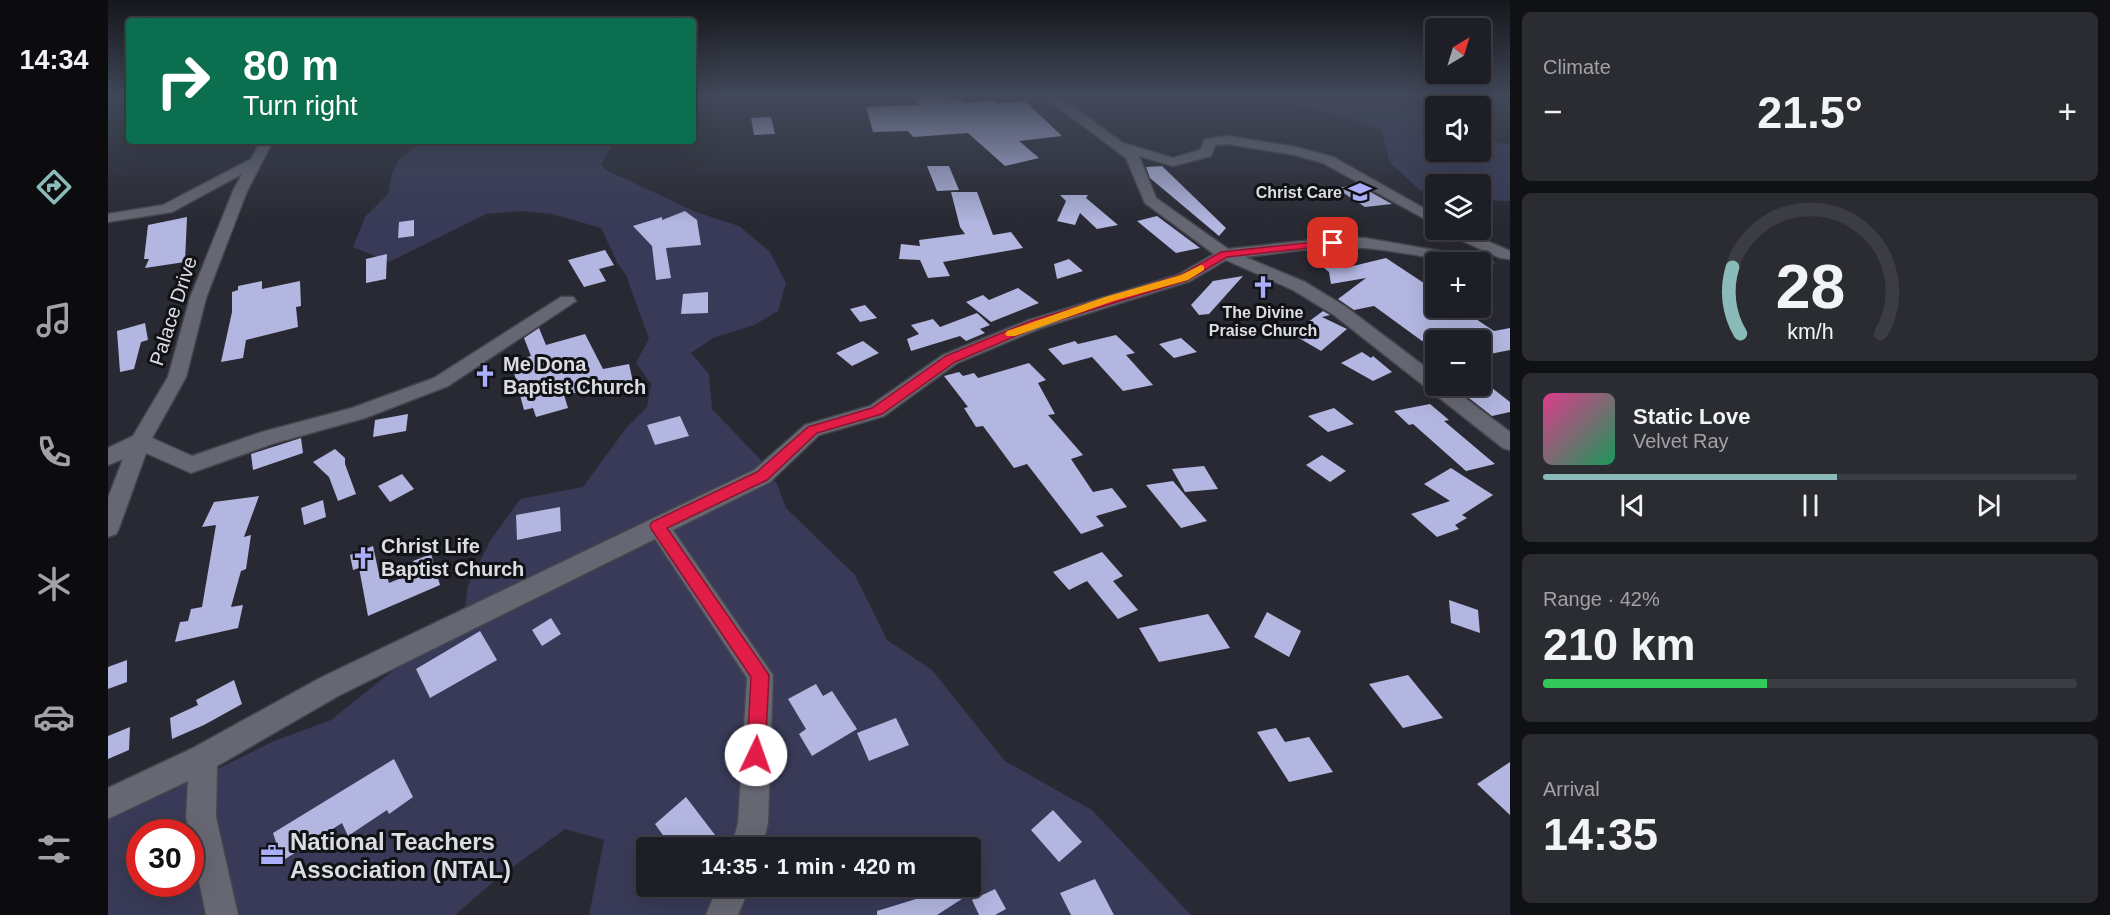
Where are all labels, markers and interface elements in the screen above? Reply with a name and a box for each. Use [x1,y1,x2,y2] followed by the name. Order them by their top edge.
[1425,18,1491,84] north arrow
[1425,18,1491,396] map controls
[144,42,222,120] icon: right
[243,42,339,89] text: 80 m
[19,45,89,75] text: 14:34
[1543,56,1611,78] text: Climate
[1757,87,1863,138] text: 21.5°
[243,91,358,121] text: Turn right
[1543,93,1562,130] text: −
[2058,93,2077,130] text: +
[1425,96,1491,162] button: sound
[33,166,75,208] icon: directions
[1425,174,1491,240] button: layers
[1347,179,1373,205] school or university icon: Christ Care
[1256,184,1342,201] place label: Christ Care
[1307,217,1358,268] pin
[1316,226,1349,259] icon: arrive
[1425,252,1491,318] button: +
[1775,252,1845,321] text: 28
[145,254,201,368] street label: Palace Drive
[1250,274,1276,300] church icon: The Divine Praise Church
[33,299,75,341] icon: music
[1209,304,1317,339] place label: The Divine Praise Church
[1787,320,1833,344] text: km/h
[1425,330,1491,396] button: −
[503,353,646,398] place label: Me Dona Baptist Church
[472,363,498,389] church icon: Me Dona Baptist Church
[1633,404,1750,429] text: Static Love
[1633,430,1729,452] text: Velvet Ray
[33,431,75,473] icon: phone
[1616,489,1649,522] icon: previous
[1794,489,1827,522] icon: pause
[1972,489,2005,522] icon: next
[381,535,524,580] place label: Christ Life Baptist Church
[350,545,376,571] church icon: Christ Life Baptist Church
[33,563,75,605] icon: climate
[1543,588,1660,610] text: Range · 42%
[1543,619,1696,670] text: 210 km
[33,696,75,738] icon: car
[724,723,788,787] position arrow
[1543,778,1600,800] text: Arrival
[1543,809,1658,860] text: 14:35
[126,819,204,897] speed limit sign: 30
[33,828,75,870] icon: filters
[290,828,511,883] place label: National Teachers Association (NTAL)
[259,842,285,868] office icon: National Teachers Association (NTAL)
[701,854,916,879] text: 14:35 · 1 min · 420 m

